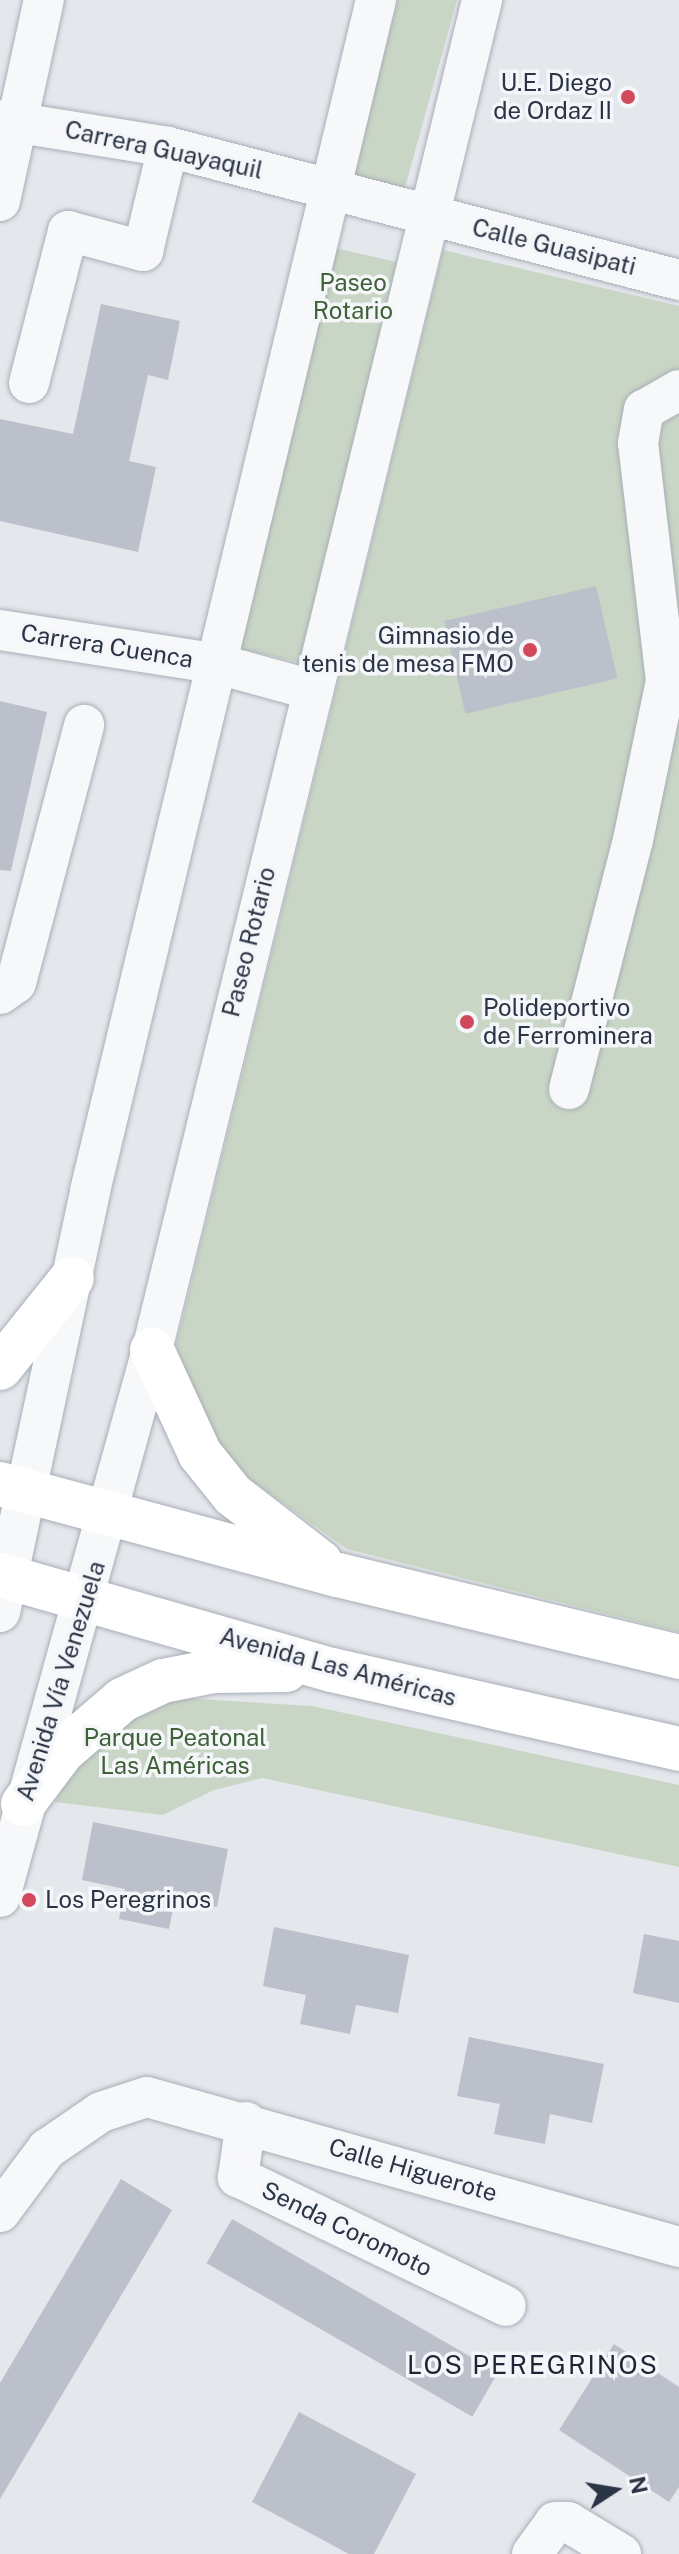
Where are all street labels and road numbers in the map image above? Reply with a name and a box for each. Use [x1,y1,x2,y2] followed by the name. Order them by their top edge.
[62,115,266,185] street label: Carrera Guayaquil
[469,213,639,281] street label: Calle Guasipati
[19,618,195,674] street label: Carrera Cuenca
[216,864,282,1020] street label: Paseo Rotario
[11,1557,111,1805] street label: Avenida Vía Venezuela
[217,1622,459,1712] street label: Avenida Las Américas
[325,2132,501,2208] street label: Calle Higuerote
[257,2175,437,2283] street label: Senda Coromoto

